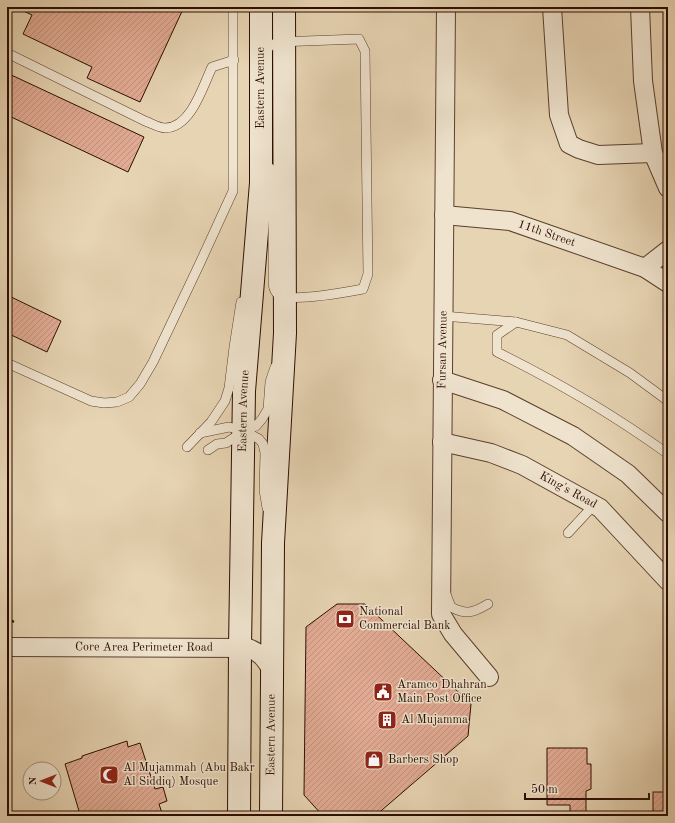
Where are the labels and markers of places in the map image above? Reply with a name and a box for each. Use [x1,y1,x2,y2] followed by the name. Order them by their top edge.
[359,606,450,632] place label: National Commercial Bank
[334,608,356,630] bank icon: National Commercial Bank
[397,679,487,705] place label: Aramco Dhahran Main Post Office
[372,681,394,703] public building icon: Aramco Dhahran Main Post Office
[376,709,398,731] building icon: Al Mujamma
[401,714,468,726] place label: Al Mujamma
[363,749,385,771] shop icon: Barbers Shop
[388,754,458,766] place label: Barbers Shop
[123,761,255,788] place label: Al Mujammah (Abu Bakr Al Siddiq) Mosque
[98,764,120,786] mosque icon: Al Mujammah (Abu Bakr Al Siddiq) Mosque

